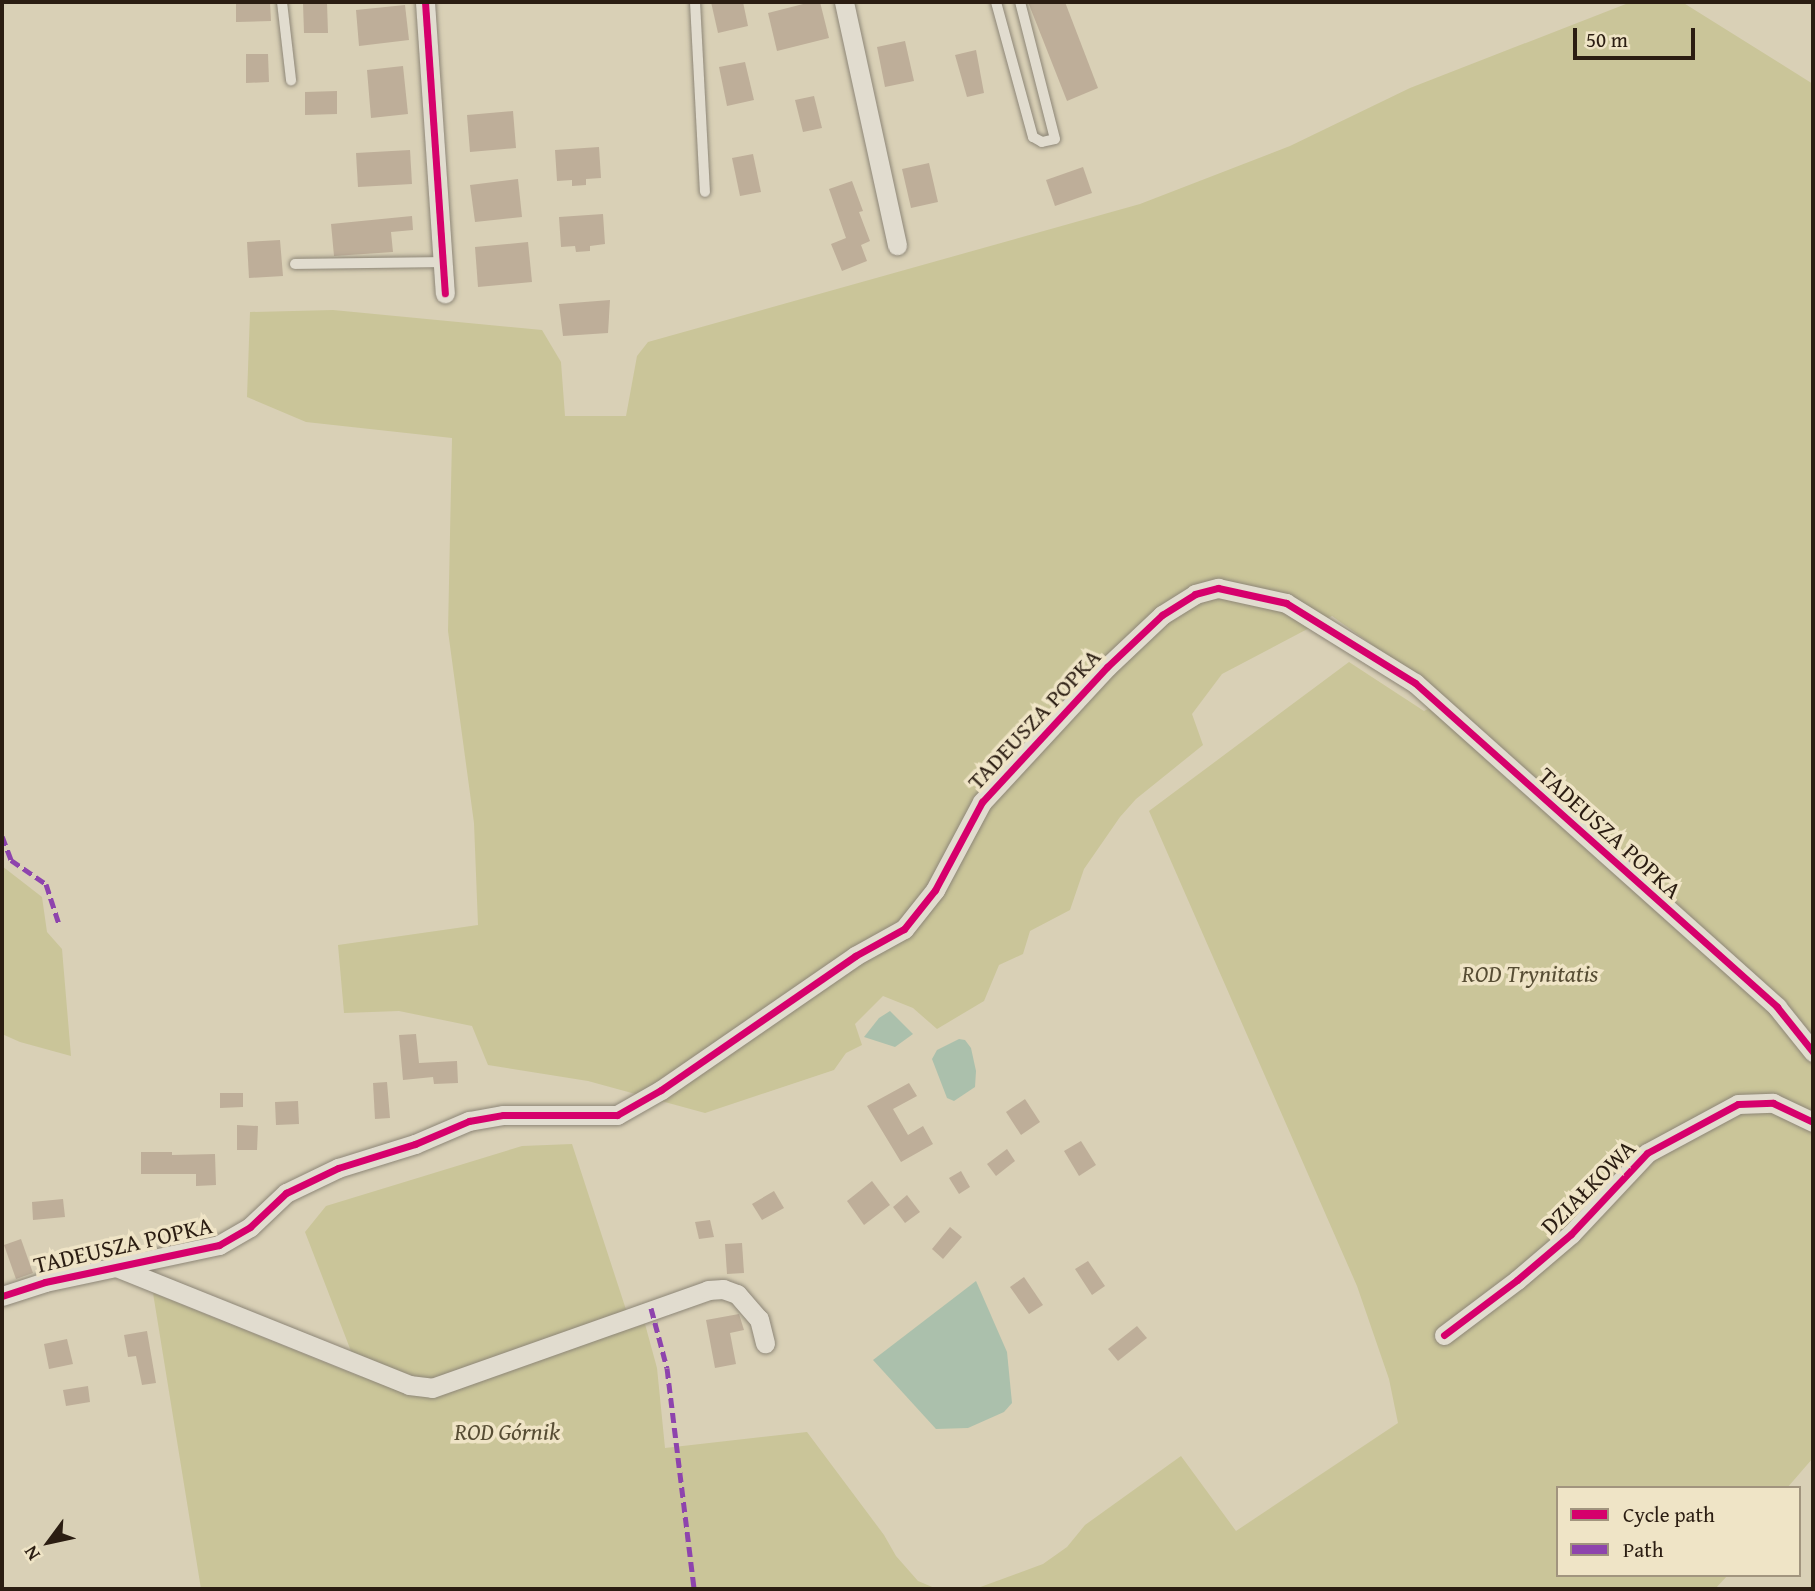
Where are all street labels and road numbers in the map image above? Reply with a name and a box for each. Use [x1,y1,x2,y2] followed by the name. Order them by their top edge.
[961,642,1107,796] street label: TADEUSZA POPKA
[1533,761,1687,905] street label: TADEUSZA POPKA
[1535,1134,1641,1240] street label: DZIAŁKOWA
[31,1210,215,1280] street label: TADEUSZA POPKA

